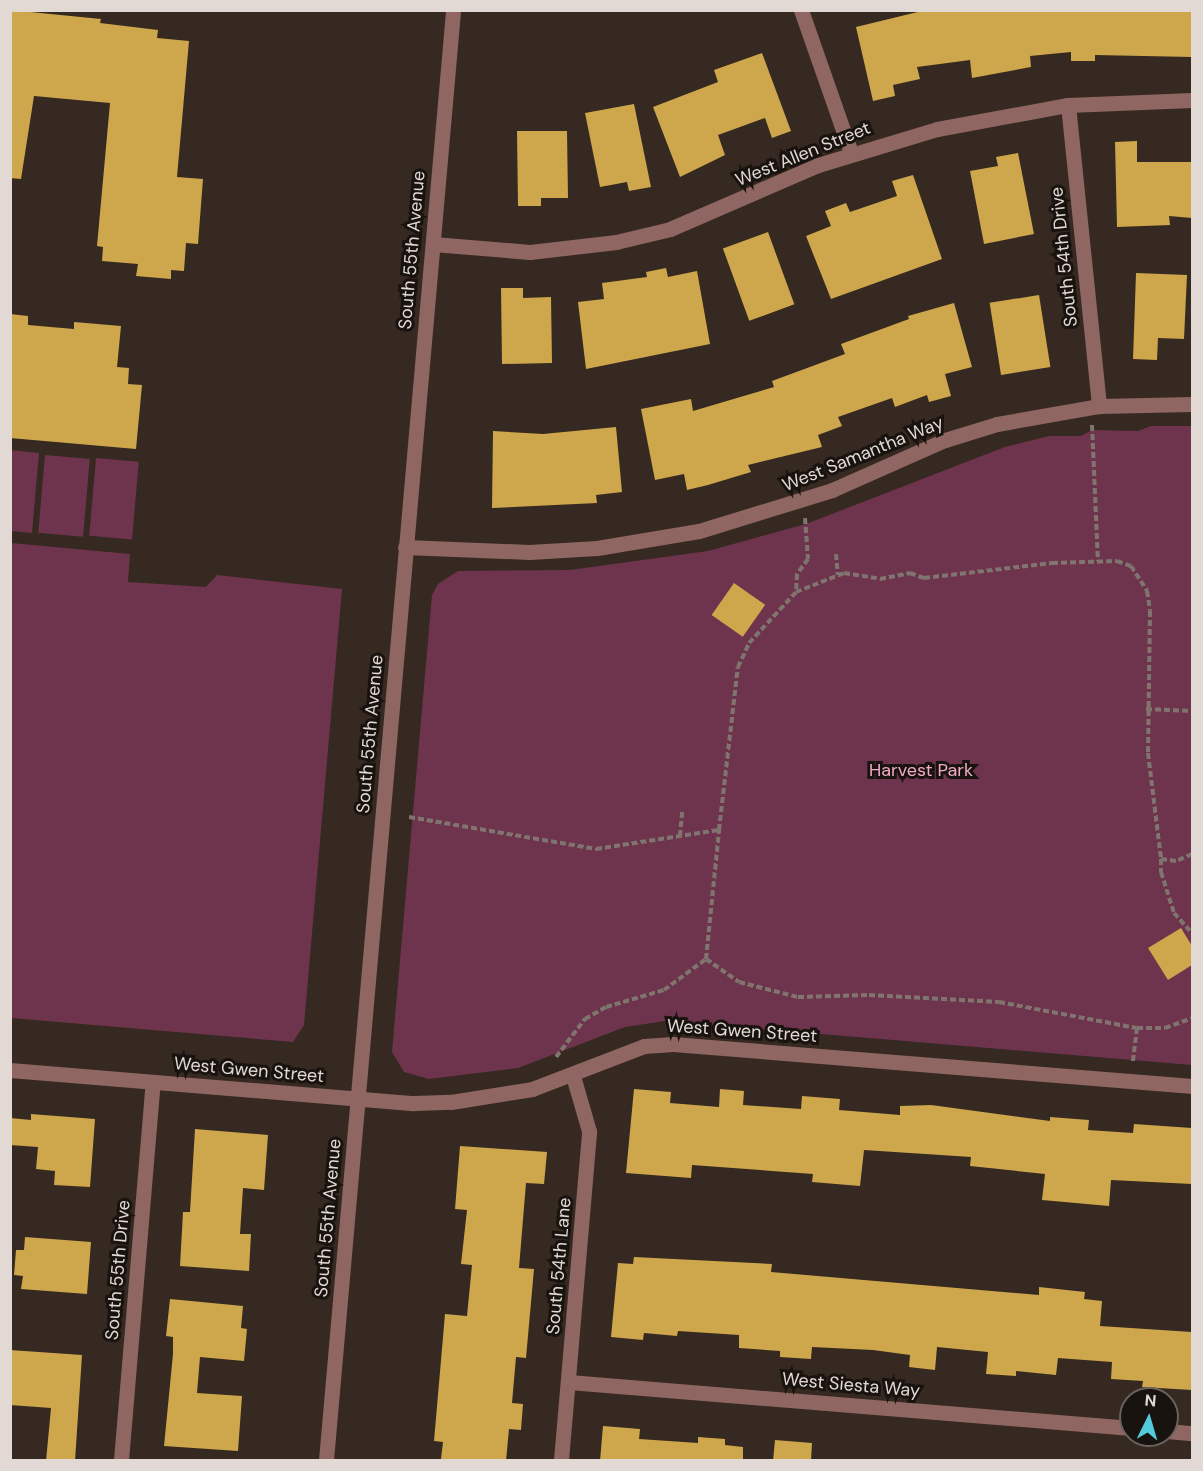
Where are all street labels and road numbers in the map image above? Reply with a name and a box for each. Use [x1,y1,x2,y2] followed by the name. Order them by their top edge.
[732,117,874,191] street label: West Allen Street
[394,170,430,330] street label: South 55th Avenue
[1046,186,1082,328] street label: South 54th Drive
[779,412,947,496] street label: West Samantha Way
[352,654,388,814] street label: South 55th Avenue
[666,1015,818,1047] street label: West Gwen Street
[173,1053,325,1087] street label: West Gwen Street
[310,1138,346,1298] street label: South 55th Avenue
[542,1197,576,1335] street label: South 54th Lane
[101,1199,135,1341] street label: South 55th Drive
[781,1368,921,1402] street label: West Siesta Way

